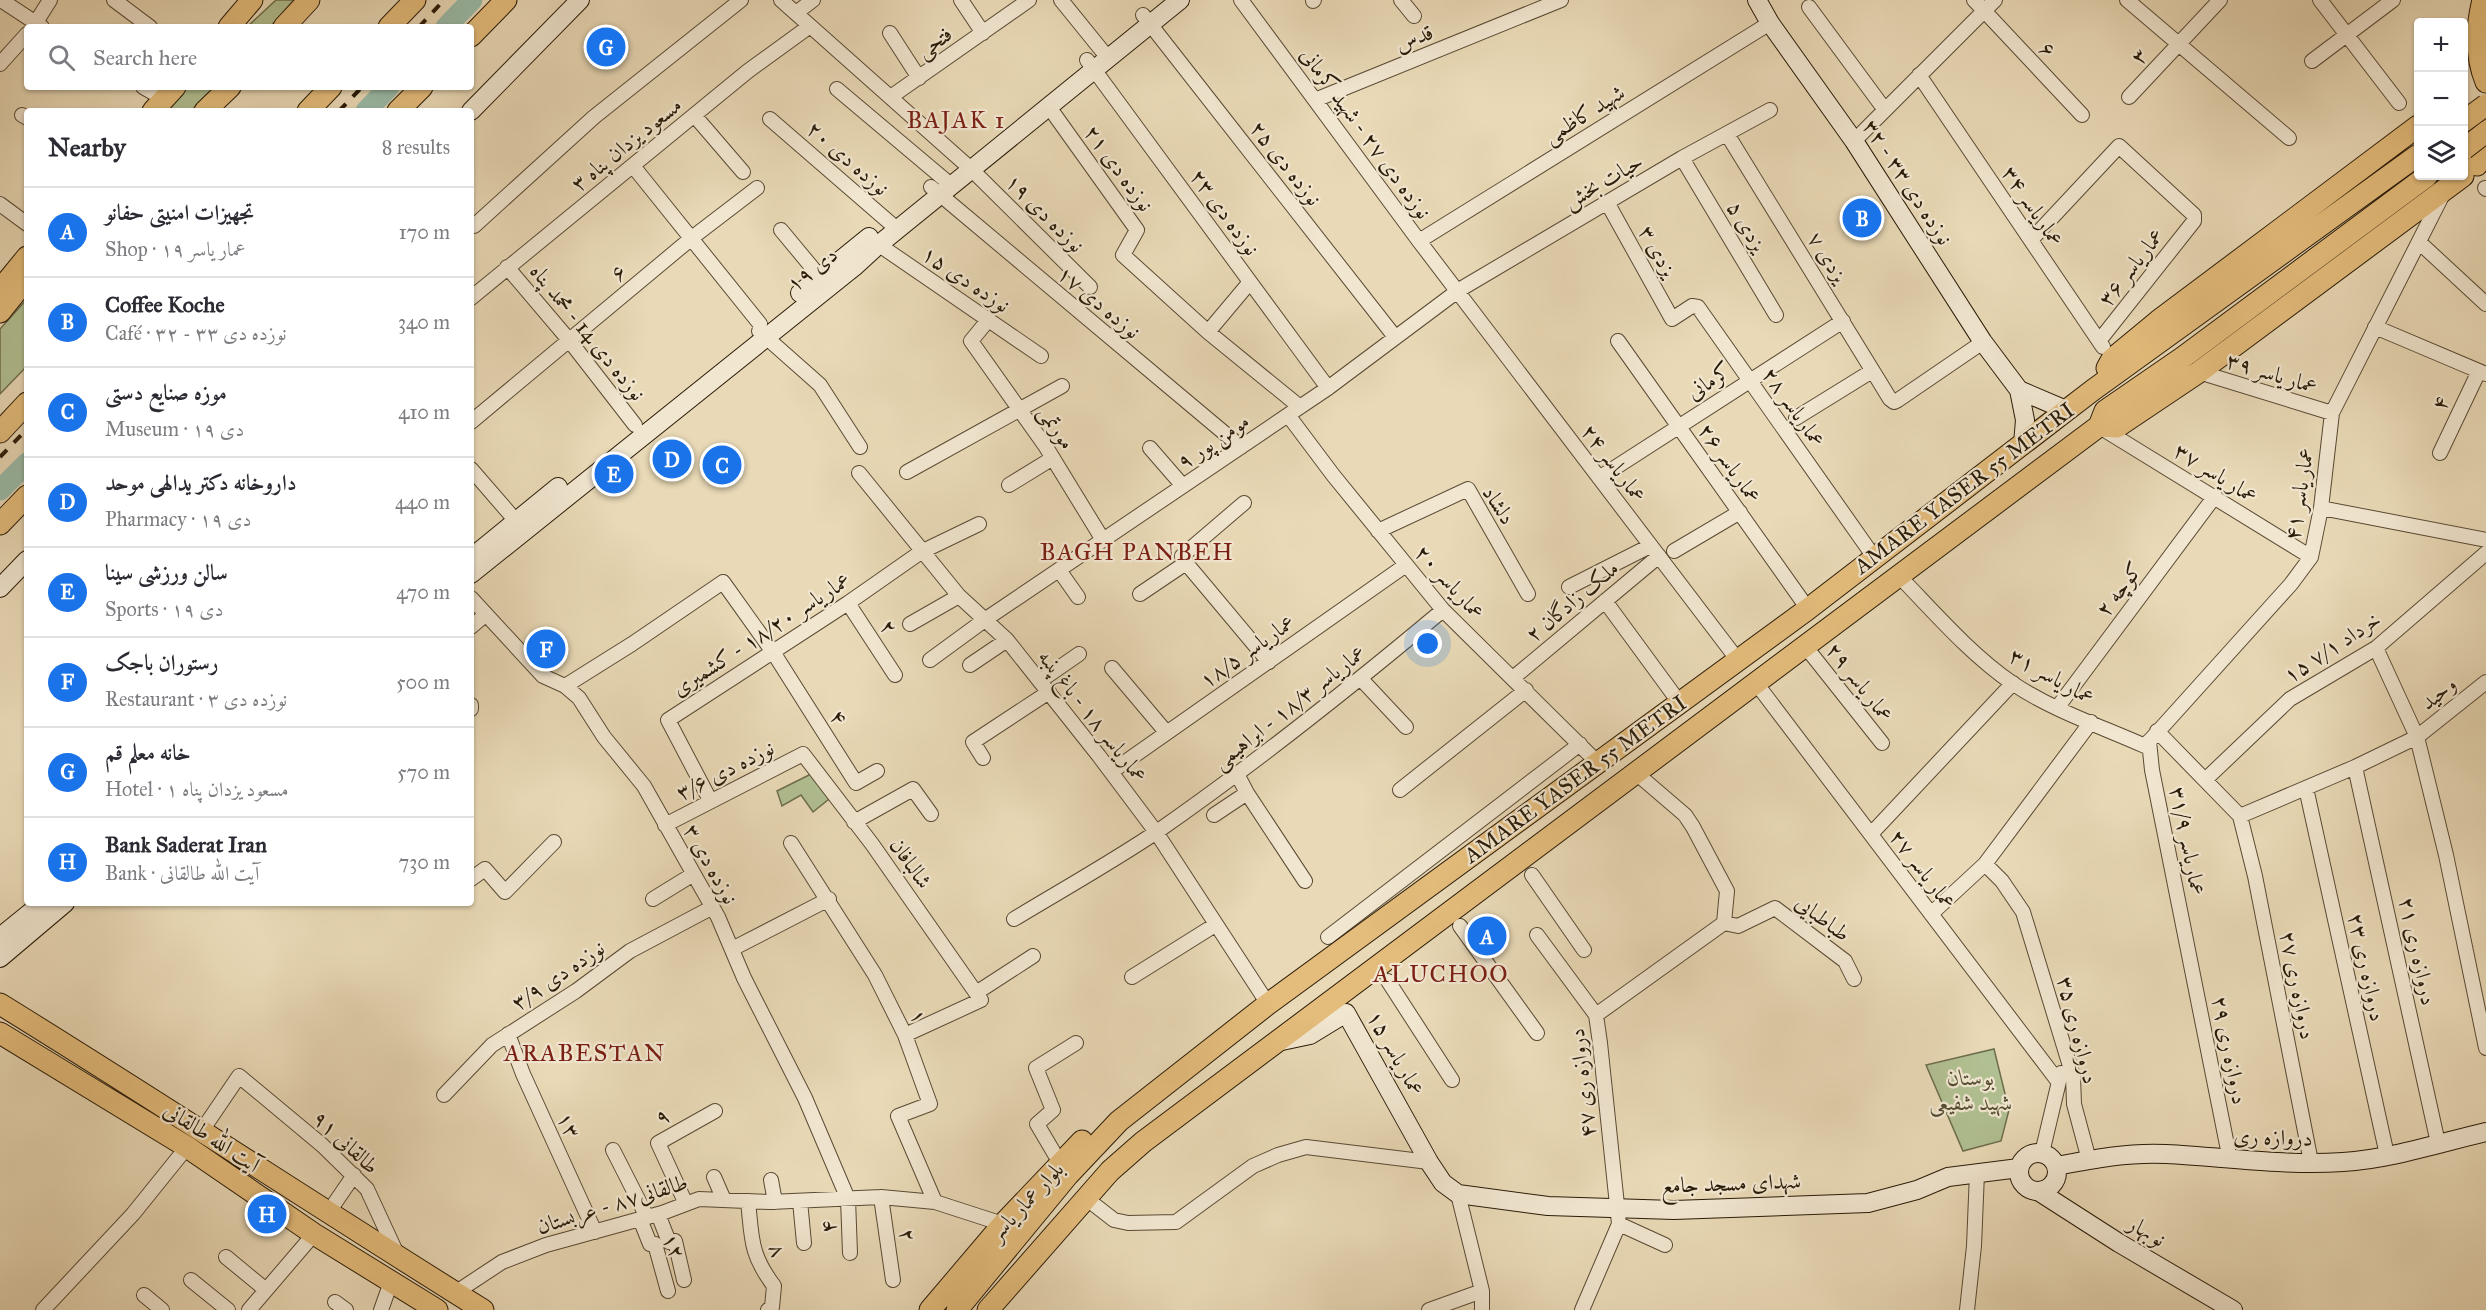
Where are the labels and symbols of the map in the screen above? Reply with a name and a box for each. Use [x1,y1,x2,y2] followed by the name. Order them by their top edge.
[1391,18,1437,58] street label: قدس
[911,20,959,66] street label: فتحی
[586,24,626,70] pin: G
[2034,35,2062,63] street label: ۶
[1294,42,1437,225] street label: نوزده دی ۲۷ - شهید کرمانی
[2125,42,2153,70] street label: ۳
[1538,79,1631,151] street label: شهید کاظمی
[565,91,688,198] street label: ۳ مسعود یزدان پناه
[906,105,1006,135] district label: BAJAK 1
[1857,114,1959,250] street label: ۳۲ - نوزده دی ۳۳
[801,115,895,201] street label: نوزده دی ۲۰
[1244,115,1328,211] street label: نوزده دی ۲۵
[1079,119,1159,217] street label: نوزده دی ۲۱
[1558,147,1649,216] street label: حیات بخش
[1995,161,2070,252] street label: عماریاسر ۳۴
[1185,163,1265,261] street label: نوزده دی ۲۳
[1000,168,1090,258] street label: نوزده دی ۱۹
[1721,196,1774,258] street label: یزدی ۵
[1842,196,1882,240] pin: B
[1633,220,1684,283] street label: یزدی ۳
[2092,223,2171,312] street label: عماریاسر ۳۶
[1802,227,1855,289] street label: یزدی ۷
[917,240,1015,318] street label: نوزده دی ۱۵
[781,241,843,297] street label: ۱۹ دی
[523,258,652,407] street label: نوزده دی 14 - محمد پناه
[604,258,632,286] street label: ۶
[1052,259,1146,345] street label: نوزده دی ۱۷
[2223,346,2321,401] street label: عمار یاسر ۳۹
[1681,357,1737,405] street label: کرمانی
[1756,362,1831,453] street label: عماریاسر ۲۸
[2425,391,2455,415] street label: ۴
[1848,396,2079,580] street label: AMARE YASER 55 METRI
[1031,400,1081,455] street label: مورتمی
[1172,407,1256,477] street label: مومن پور ۹
[1575,418,1652,508] street label: عماریاسر ۲۴
[1692,418,1767,509] street label: عماریاسر ۲۶
[652,436,692,482] pin: D
[2169,437,2263,510] street label: عمار یاسر ۳۷
[702,442,742,488] pin: C
[2278,446,2321,542] street label: عمار یاسر ۴۱
[594,452,634,496] pin: E
[1476,480,1522,530] street label: دلشاد
[1040,537,1234,567] district label: BAGH PANBEH
[1409,539,1491,626] street label: عماریاسر ۲۰
[1520,554,1624,648] street label: ۲ ملک زادگان
[2090,556,2150,623] street label: کوچه ۲
[667,566,856,703] street label: عماریاسر ۱۸/۲۰ - کشمیری
[2278,606,2386,688] street label: ۱۵ خرداد ۷/۱
[1194,608,1300,695] street label: عماریاسر ۱۸/۵
[874,614,904,640] street label: ۲
[526,626,566,672] pin: F
[1413,629,1442,658] your location
[1820,637,1899,728] street label: عمار یاسر ۲۹
[1207,639,1372,777] street label: عماریاسر ۱۸/۳ - ابراهیمی
[2004,642,2099,711] street label: عمار یاسر ۳۱
[1029,644,1153,791] street label: عماریاسر ۱۸ - باغ پنبه
[2414,670,2462,716] street label: وحید
[1457,689,1692,870] street label: AMARE YASER 55 METRI
[824,704,854,730] street label: ۴
[671,734,779,806] street label: نوزده دی ۳/۶
[2163,784,2212,898] street label: عماریاسر ۳۱/۹
[678,819,744,909] street label: نوزده دی ۳
[1883,824,1962,915] street label: عمار یاسر ۲۷
[884,832,938,894] street label: شالبافان
[1789,889,1856,949] street label: طباطبایی
[2393,894,2443,1008] street label: دروازه ری ۲۱
[2342,910,2392,1024] street label: دروازه ری ۲۳
[1468,914,1506,958] pin: A
[2274,928,2322,1042] street label: دروازه ری ۲۷
[506,934,610,1016] street label: نوزده دی ۳/۹
[1372,959,1509,989] district label: ALUCHOO
[2052,973,2104,1087] street label: دروازه ری ۳۵
[2206,993,2254,1107] street label: دروازه ری ۲۹
[904,1004,934,1028] street label: ۱
[1361,1006,1430,1101] street label: عمار یاسر ۱۵
[1563,1027,1601,1139] street label: دروازه ری ۴۷
[503,1038,666,1068] district label: ARABESTAN
[1929,1064,2013,1118] park label: بوستان شهید شفیعی
[159,1092,269,1179] street label: آیت الله طالقانی
[650,1101,674,1131] street label: ۹
[307,1104,385,1180] street label: طالقانی ۹۱
[551,1108,587,1142] street label: ۱۳
[2233,1122,2313,1152] street label: دروازه ری
[981,1156,1070,1248] street label: بلوار عمار یاسر
[1661,1167,1802,1205] street label: شهدای مسجد جامع
[533,1168,691,1242] street label: طالقانی۸۷ - عربستان
[248,1192,286,1236] pin: H
[2121,1209,2171,1253] street label: نوبهار
[814,1220,842,1234] street label: ۴
[894,1227,922,1243] street label: ۲
[656,1229,692,1263] street label: ۱۲
[763,1239,793,1261] street label: ۸

